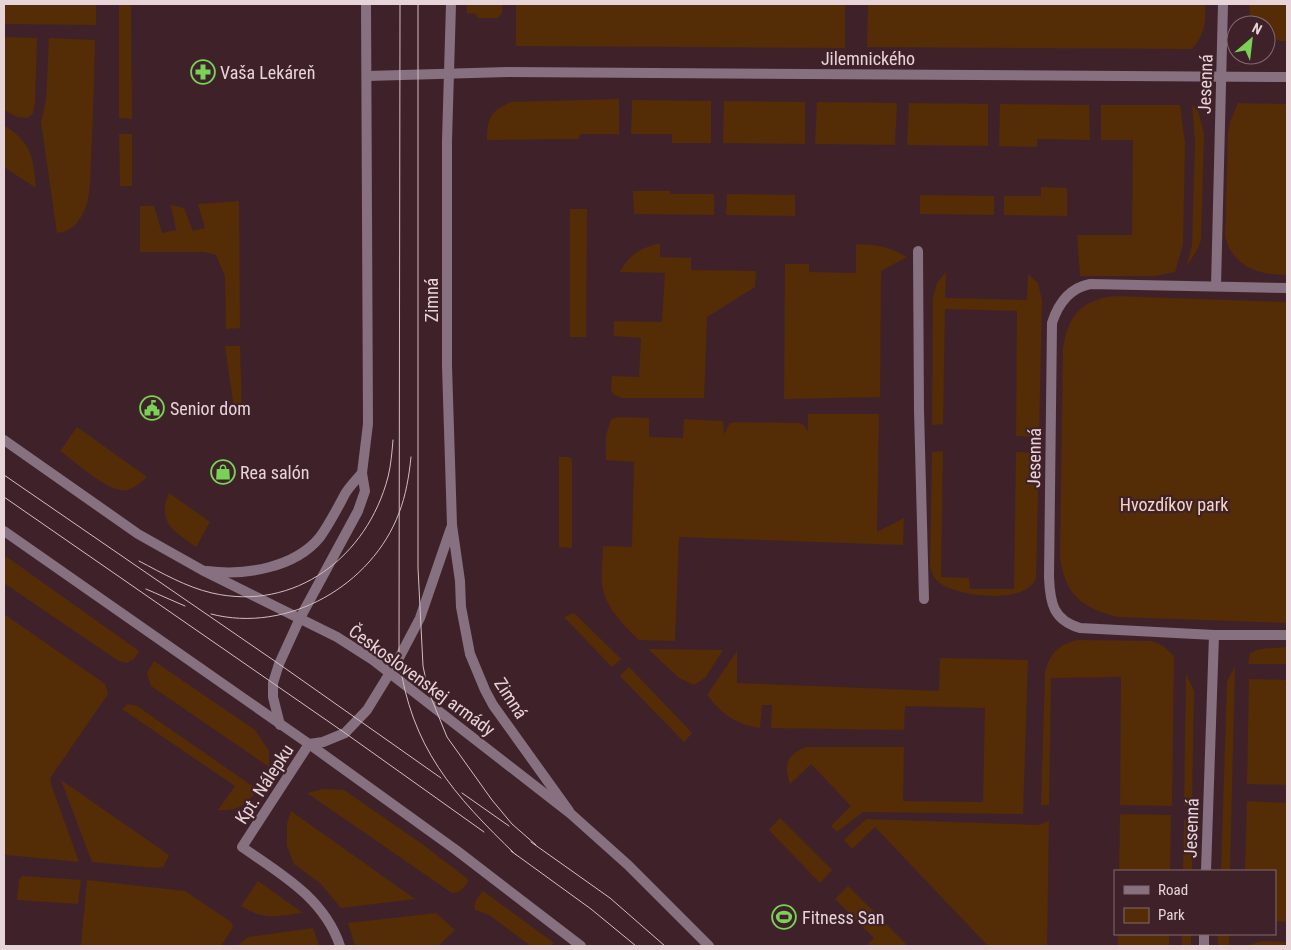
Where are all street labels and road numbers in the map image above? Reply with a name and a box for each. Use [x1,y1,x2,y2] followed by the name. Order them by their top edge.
[821,48,915,69] street label: Jilemnického
[1193,54,1217,114] street label: Jesenná
[421,278,442,322] street label: Zimná
[1023,428,1045,488] street label: Jesenná
[345,620,500,740] street label: Československej armády
[490,674,532,722] street label: Zimná
[230,740,298,828] street label: Kpt. Nálepku
[1179,798,1203,858] street label: Jesenná

